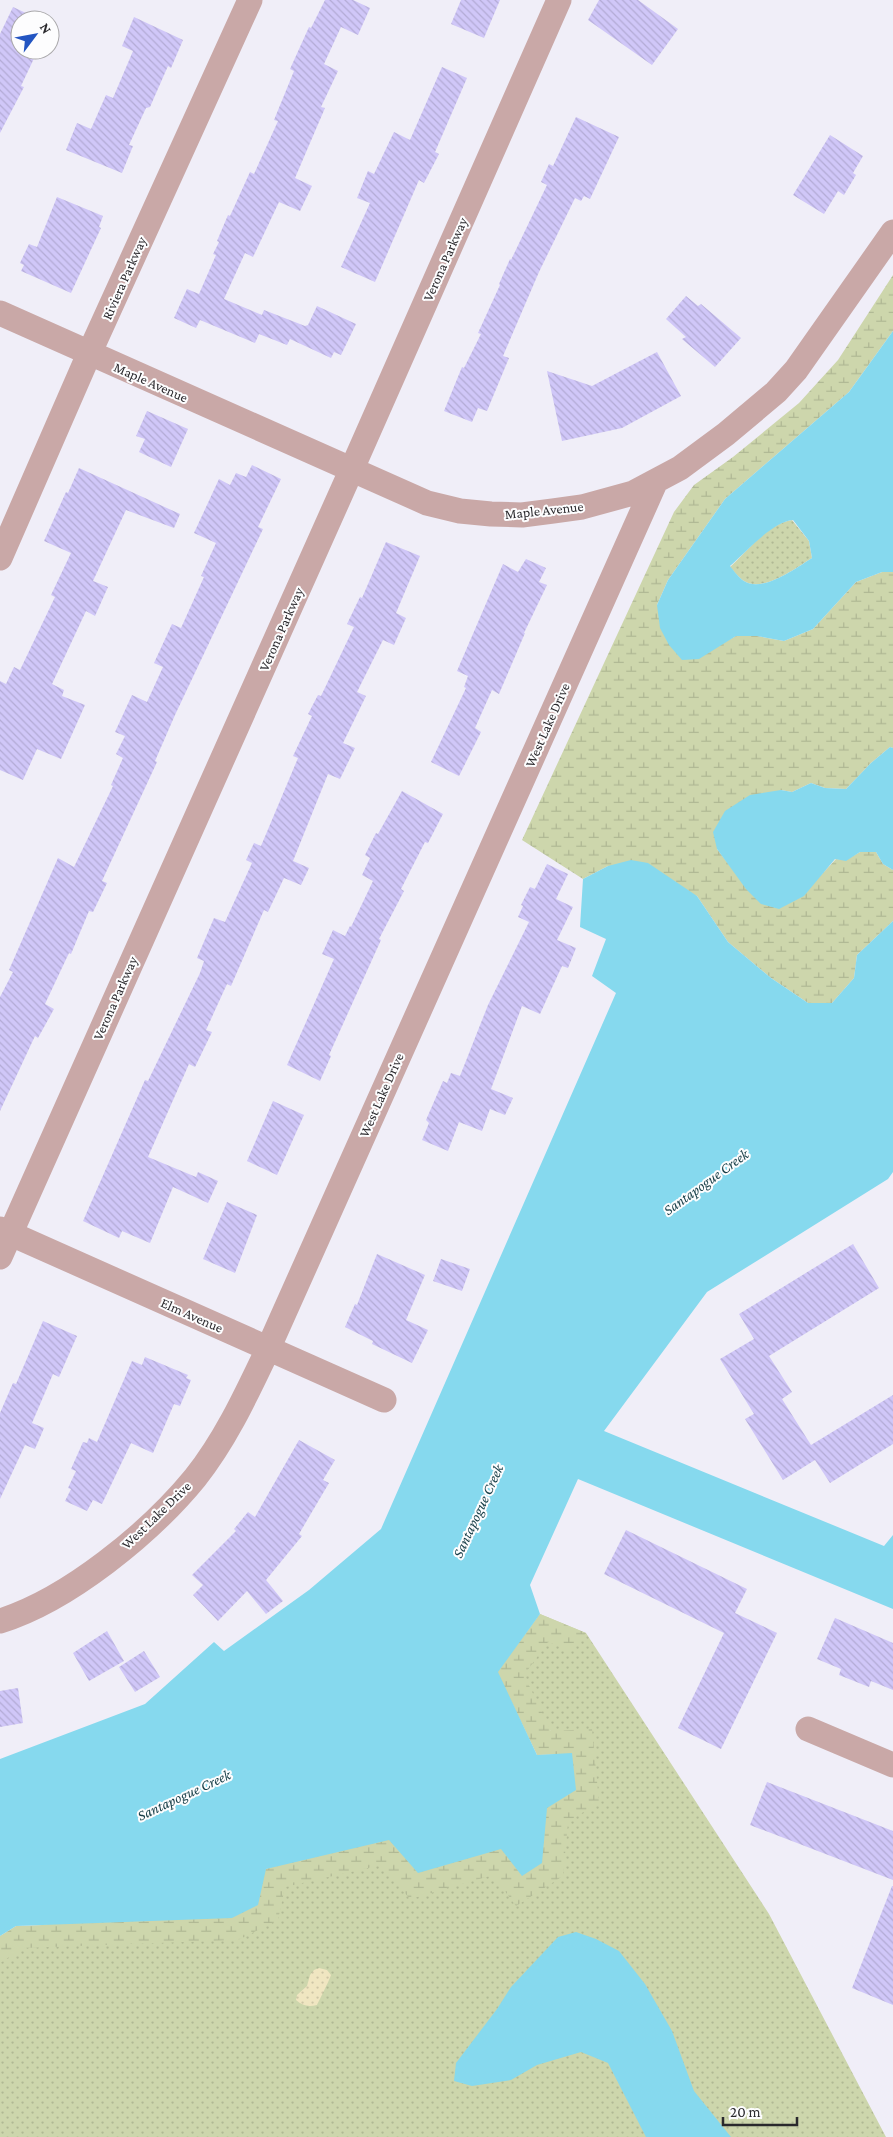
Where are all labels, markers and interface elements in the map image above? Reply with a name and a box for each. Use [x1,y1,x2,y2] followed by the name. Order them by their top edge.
[10,10,60,60] north arrow
[37,20,56,37] text: N
[419,214,471,303] street label: Verona Parkway
[99,233,150,322] street label: Riviera Parkway
[112,359,190,405] street label: Maple Avenue
[504,498,584,522] street label: Maple Avenue
[255,584,307,673] street label: Verona Parkway
[521,680,573,770] street label: West Lake Drive
[89,953,141,1042] street label: Verona Parkway
[355,1050,407,1140] street label: West Lake Drive
[660,1145,753,1219] water label: Santapogue Creek
[158,1294,226,1336] street label: Elm Avenue
[449,1461,508,1561] water label: Santapogue Creek
[118,1478,194,1552] street label: West Lake Drive
[135,1766,235,1825] water label: Santapogue Creek
[723,2094,797,2126] scale bar
[730,2104,761,2120] text: 20 m

